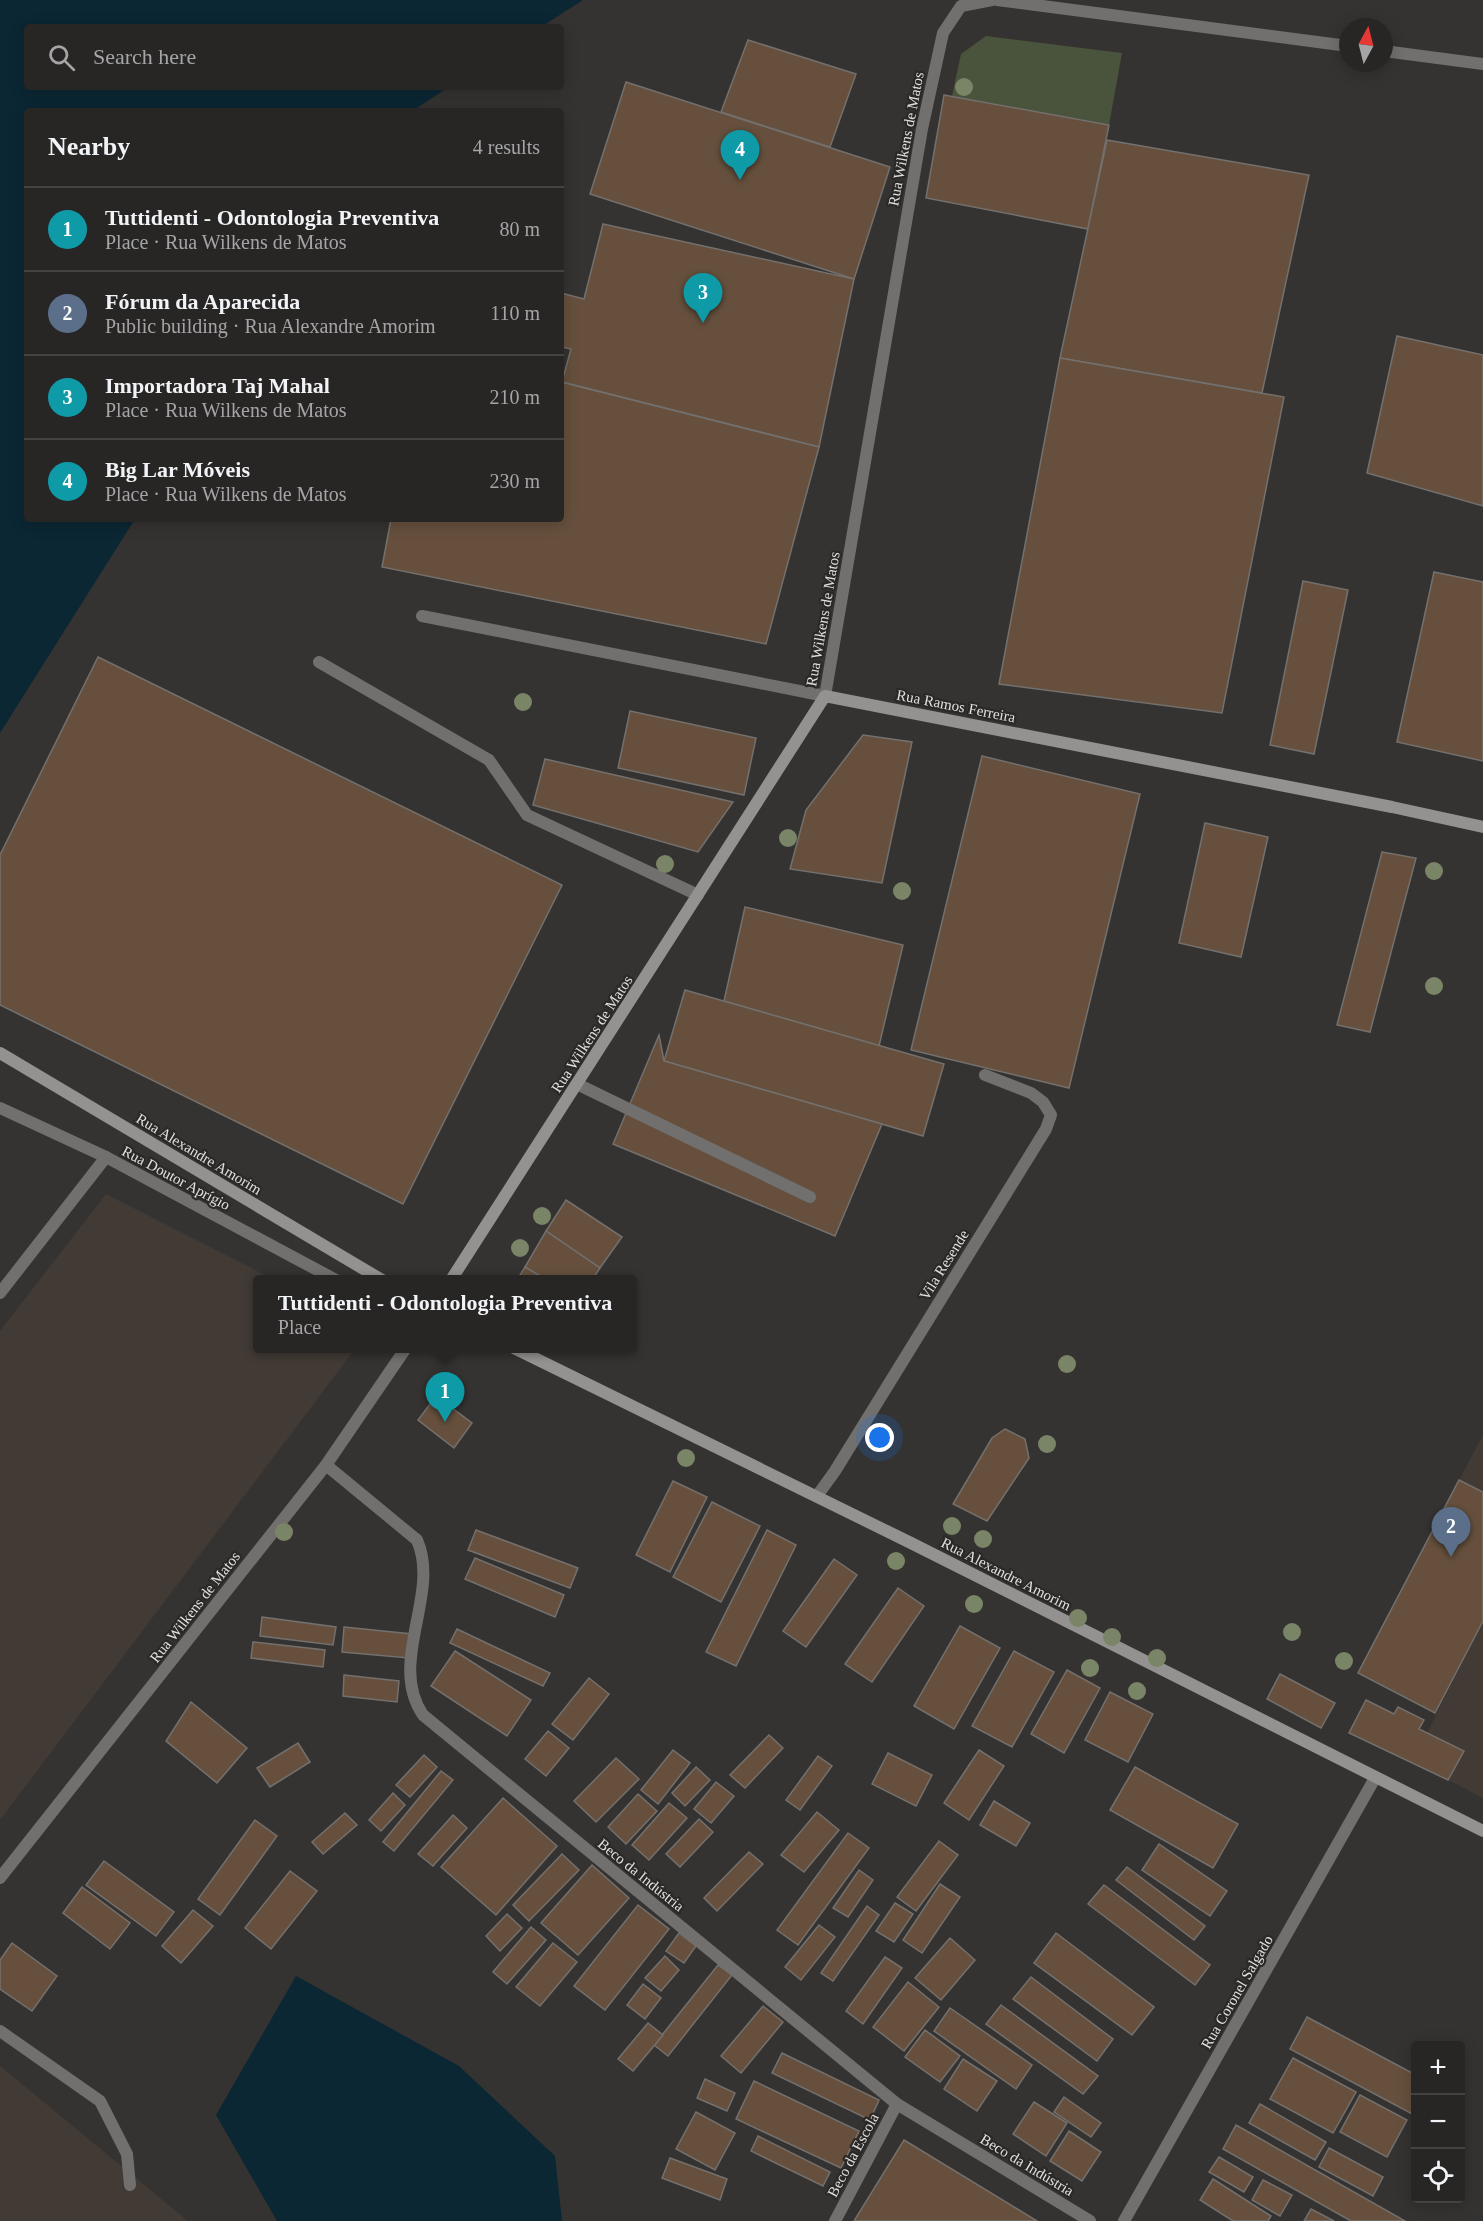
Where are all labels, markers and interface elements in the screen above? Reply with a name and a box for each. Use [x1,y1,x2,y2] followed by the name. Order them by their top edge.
[1339,18,1393,72] north arrow
[24,24,564,90] search box
[45,41,78,74] icon: search
[93,44,196,69] text: Search here
[885,70,927,207] street label: Rua Wilkens de Matos
[720,130,760,180] pin: 4
[48,132,130,161] text: Nearby
[473,136,540,158] text: 4 results
[105,205,439,230] text: Tuttidenti - Odontologia Preventiva
[63,218,73,240] text: 1
[499,218,540,240] text: 80 m
[105,231,347,253] text: Place · Rua Wilkens de Matos
[684,274,722,323] pin: 3
[105,289,300,314] text: Fórum da Aparecida
[63,302,73,324] text: 2
[490,302,540,324] text: 110 m
[105,315,436,337] text: Public building · Rua Alexandre Amorim
[105,373,330,398] text: Importadora Taj Mahal
[63,386,73,408] text: 3
[489,386,540,408] text: 210 m
[105,399,347,421] text: Place · Rua Wilkens de Matos
[105,457,250,482] text: Big Lar Móveis
[63,470,73,492] text: 4
[489,470,540,492] text: 230 m
[105,483,347,505] text: Place · Rua Wilkens de Matos
[803,550,843,687] street label: Rua Wilkens de Matos
[895,687,1017,725] street label: Rua Ramos Ferreira
[548,972,636,1095] street label: Rua Wilkens de Matos
[133,1110,265,1198] street label: Rua Alexandre Amorim
[119,1143,233,1213] street label: Rua Doutor Aprígio
[916,1227,972,1303] street label: Vila Resende
[253,1275,637,1353] popup
[278,1290,612,1315] text: Tuttidenti - Odontologia Preventiva
[278,1316,321,1338] text: Place
[426,1372,464,1422] pin: 1
[865,1423,894,1452] your location
[1432,1508,1470,1557] pin: 2
[939,1534,1074,1614] street label: Rua Alexandre Amorim
[147,1548,243,1666] street label: Rua Wilkens de Matos
[595,1835,687,1915] street label: Beco da Indústria
[1198,1932,1276,2052] street label: Rua Coronel Salgado
[1411,2041,1465,2203] map controls
[1411,2041,1465,2095] button: +
[1411,2095,1465,2149] button: −
[824,2110,882,2200] street label: Beco da Escola
[978,2131,1077,2199] street label: Beco da Indústria
[1411,2149,1465,2203] button: locate

